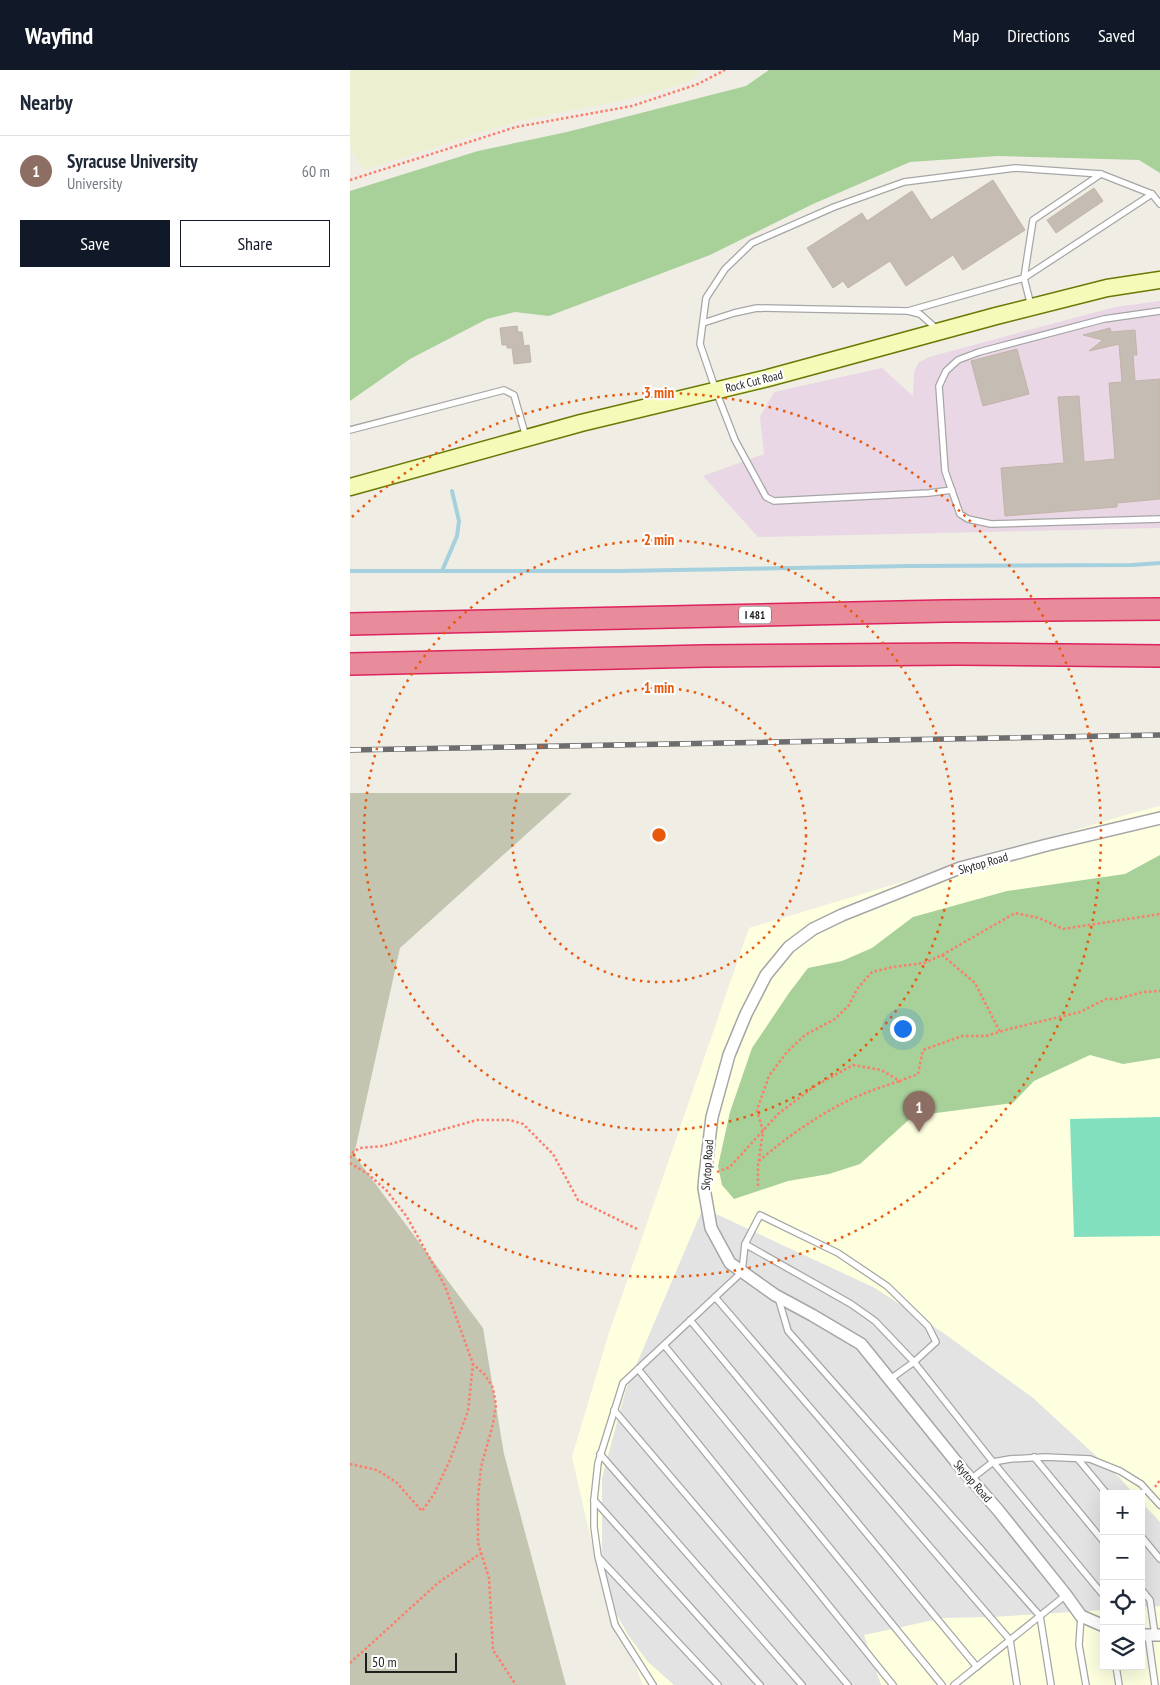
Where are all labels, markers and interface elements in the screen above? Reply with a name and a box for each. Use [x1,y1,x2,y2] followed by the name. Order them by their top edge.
[25,20,93,51] text: Wayfind
[953,24,979,47] text: Map
[1007,24,1070,47] text: Directions
[1098,24,1135,47] text: Saved
[20,89,73,116] text: Nearby
[67,149,198,173] text: Syracuse University
[32,161,40,181] text: 1
[302,161,330,181] text: 60 m
[67,173,122,193] text: University
[20,220,170,267] button: Save
[180,220,330,267] button: Share
[724,367,784,395] street label: Rock Cut Road
[644,383,674,402] text: 3 min
[644,530,674,549] text: 2 min
[739,606,771,624] road number: I 481
[644,678,674,697] text: 1 min
[650,826,668,844] centre of rings
[956,849,1010,877] street label: Skytop Road
[890,1016,916,1042] your location
[903,1091,935,1132] pin: 1
[698,1139,716,1191] street label: Skytop Road
[951,1457,995,1505] street label: Skytop Road
[1100,1490,1145,1670] map controls
[1100,1490,1145,1535] button: +
[1100,1535,1145,1580] button: −
[1100,1580,1145,1625] button: locate
[1100,1625,1145,1670] button: layers
[365,1650,458,1673] scale bar
[372,1653,397,1671] text: 50 m

